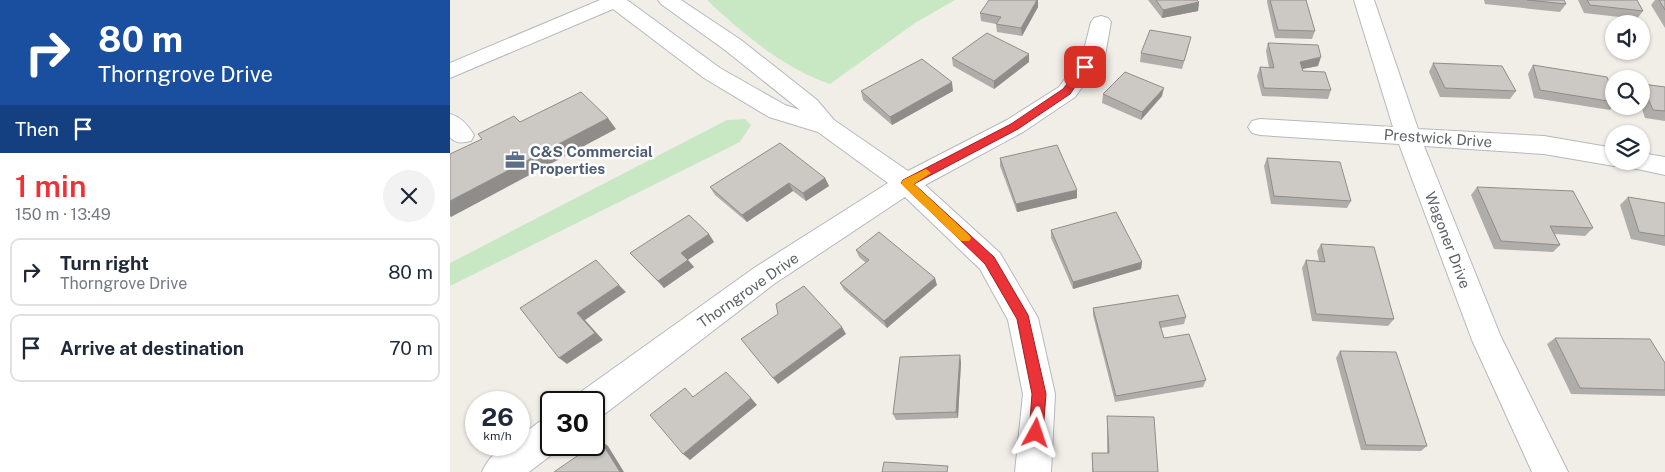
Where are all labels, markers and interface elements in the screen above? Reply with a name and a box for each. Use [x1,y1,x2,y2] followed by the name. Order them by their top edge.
[1605,15,1650,170] map controls
[1605,15,1650,60] button: sound
[98,19,183,60] text: 80 m
[15,20,80,85] icon: right
[1064,46,1106,88] pin
[1071,53,1099,81] icon: arrive
[98,61,273,87] text: Thorngrove Drive
[1605,70,1650,115] button: search
[69,115,97,143] icon: arrive
[15,118,59,140] text: Then
[1605,125,1650,170] button: layers
[1383,126,1493,150] street label: Prestwick Drive
[530,143,653,177] place label: C&S Commercial Properties
[504,149,526,171] office icon: C&S Commercial Properties
[15,168,86,204] text: 1 min
[383,170,435,222] button: close
[1422,189,1474,291] street label: Wagoner Drive
[15,205,111,224] text: 150 m · 13:49
[694,249,802,331] street label: Thorngrove Drive
[60,252,149,274] text: Turn right
[17,258,45,286] icon: right
[388,261,433,283] text: 80 m
[60,274,187,293] text: Thorngrove Drive
[17,334,45,362] icon: arrive
[60,337,244,359] text: Arrive at destination
[389,337,433,359] text: 70 m
[540,391,605,456] speed limit sign: 30
[481,402,514,432] text: 26
[1009,406,1061,458] position arrow
[483,429,512,443] text: km/h

